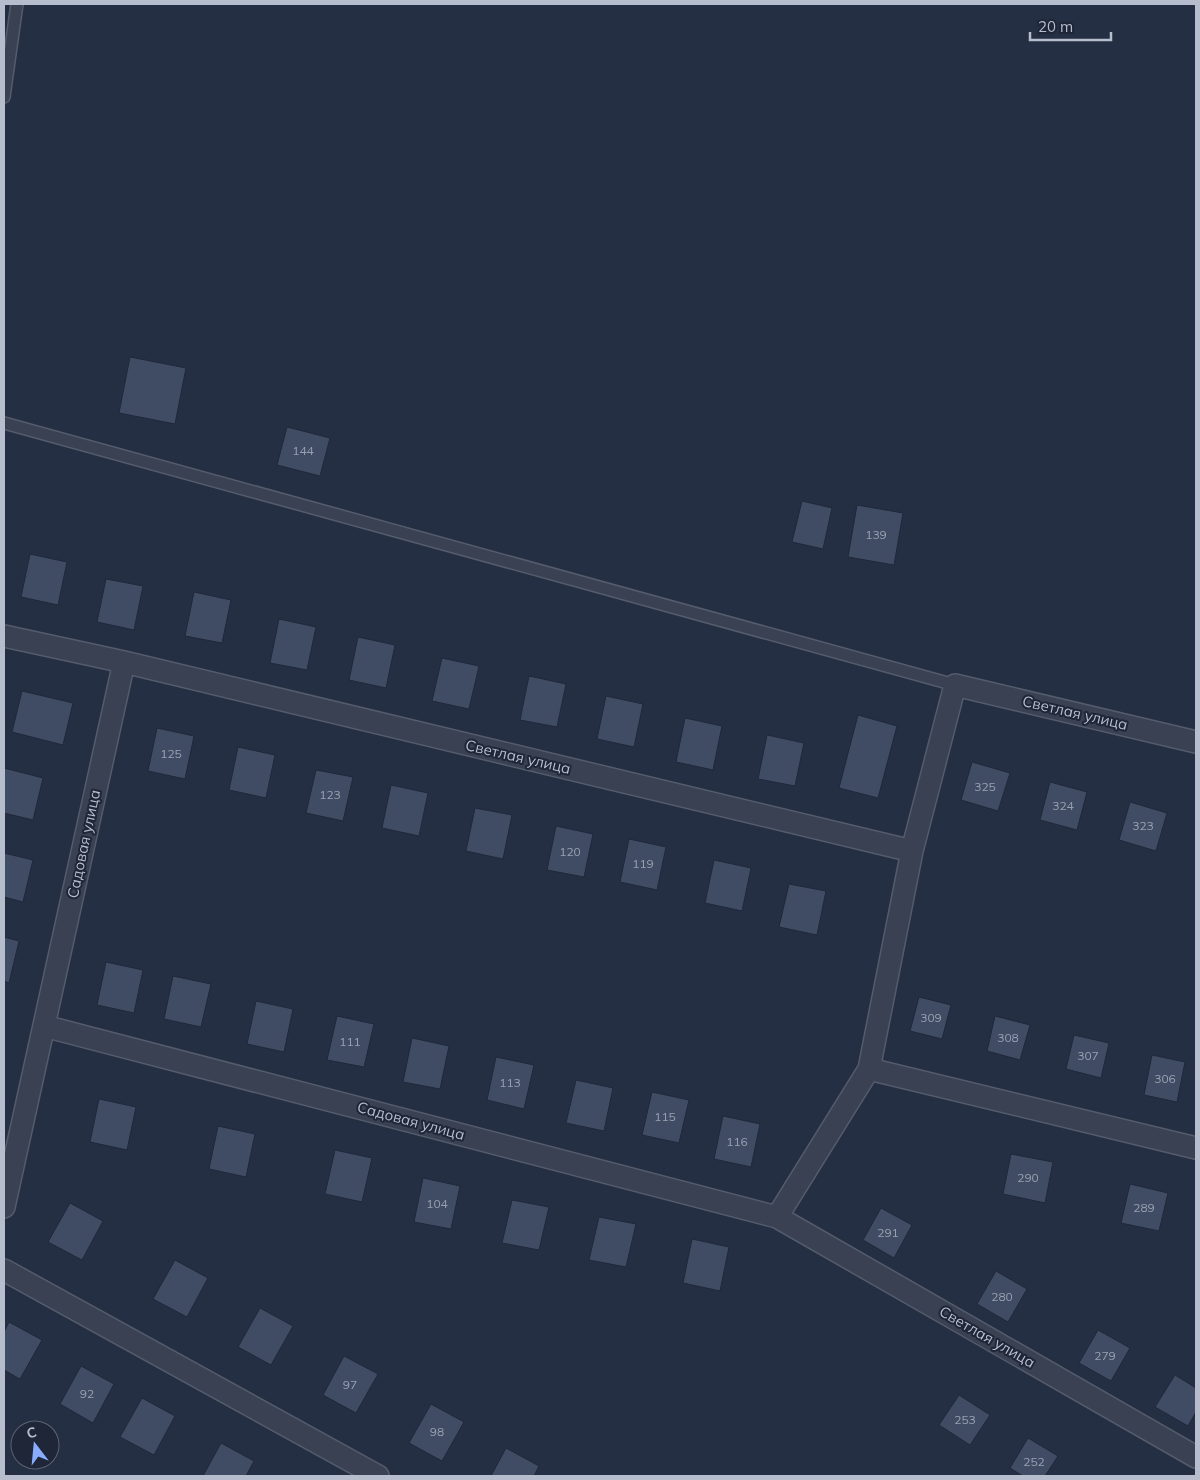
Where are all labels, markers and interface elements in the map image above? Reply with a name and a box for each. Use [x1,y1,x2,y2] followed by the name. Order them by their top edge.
[1030,10,1111,42] scale bar
[1038,17,1073,36] text: 20 m
[292,443,314,458] house number: 144
[865,527,887,542] house number: 139
[1021,691,1130,734] street label: Светлая улица
[464,735,573,778] street label: Светлая улица
[160,746,182,761] house number: 125
[974,779,996,794] house number: 325
[319,787,341,802] house number: 123
[63,788,104,900] street label: Садовая улица
[1052,798,1074,813] house number: 324
[1132,818,1154,833] house number: 323
[559,844,581,859] house number: 120
[632,856,654,871] house number: 119
[920,1010,942,1025] house number: 309
[997,1030,1019,1045] house number: 308
[339,1034,361,1049] house number: 111
[1077,1048,1099,1063] house number: 307
[1154,1071,1176,1086] house number: 306
[499,1075,521,1090] house number: 113
[355,1097,467,1144] street label: Садовая улица
[654,1109,676,1124] house number: 115
[726,1134,748,1149] house number: 116
[1017,1170,1039,1185] house number: 290
[426,1196,448,1211] house number: 104
[1133,1200,1155,1215] house number: 289
[877,1225,899,1240] house number: 291
[991,1289,1013,1304] house number: 280
[936,1301,1039,1372] street label: Светлая улица
[1094,1348,1116,1363] house number: 279
[343,1377,357,1392] house number: 97
[80,1386,94,1401] house number: 92
[954,1412,976,1427] house number: 253
[10,1420,60,1470] north arrow
[24,1423,39,1442] text: С
[430,1424,444,1439] house number: 98
[1023,1454,1045,1469] house number: 252

